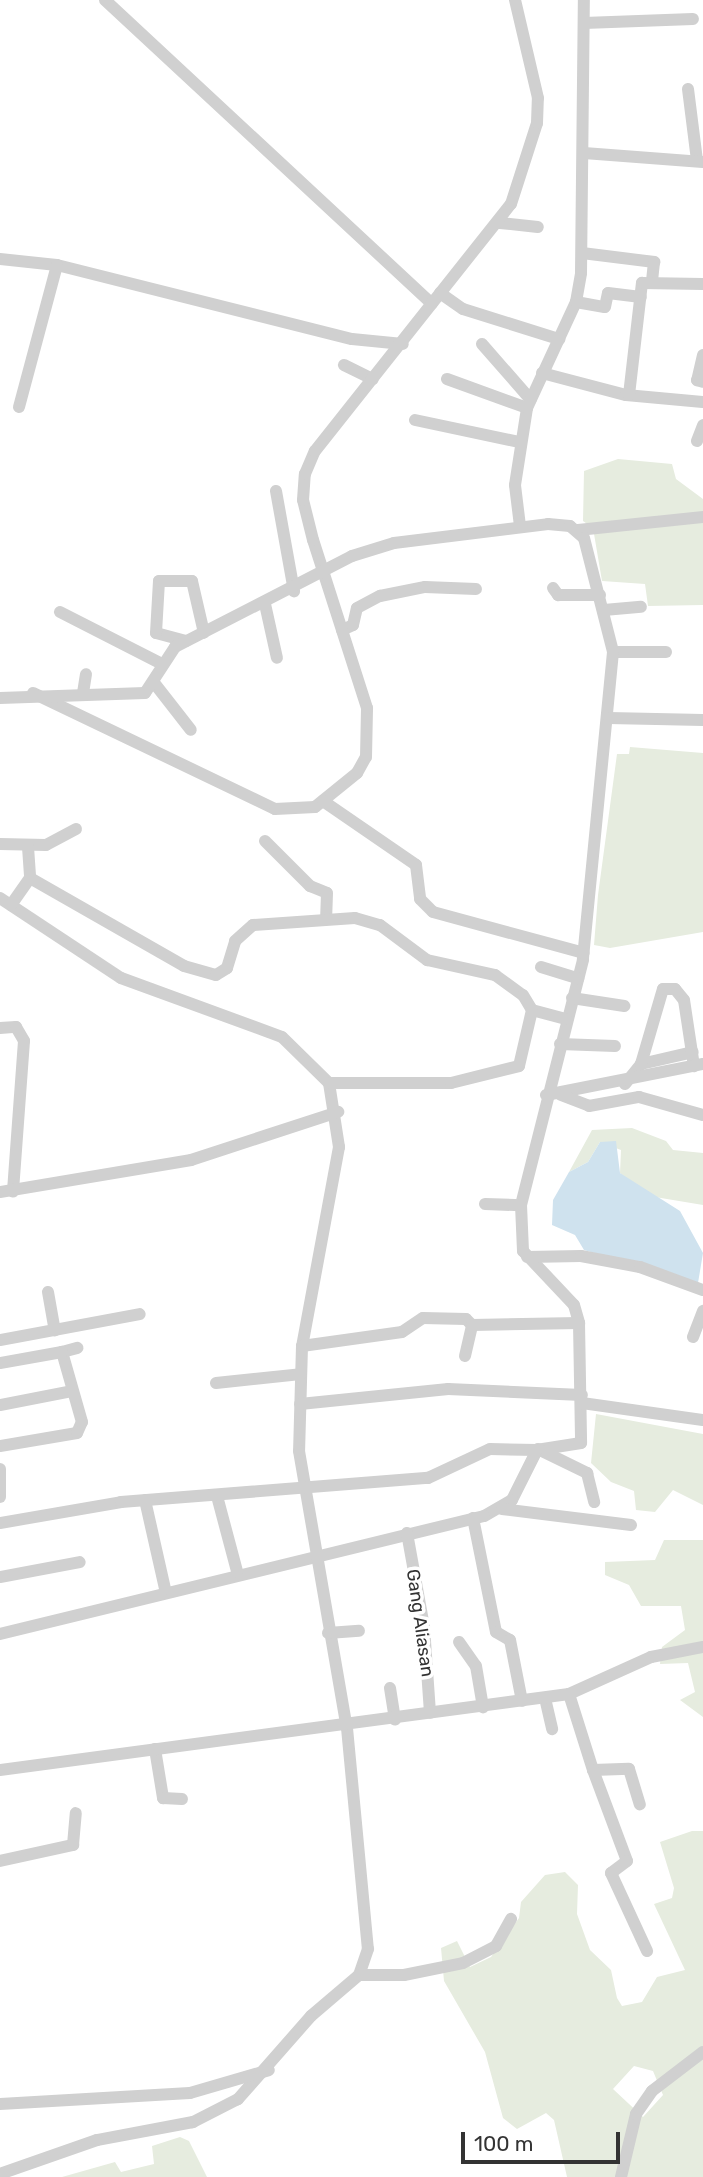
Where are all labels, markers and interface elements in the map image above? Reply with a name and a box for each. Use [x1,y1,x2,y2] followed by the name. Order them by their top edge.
[402,1568,438,1678] street label: Gang Aliasan
[465,2118,624,2162] scale bar
[474,2131,533,2156] text: 100 m

